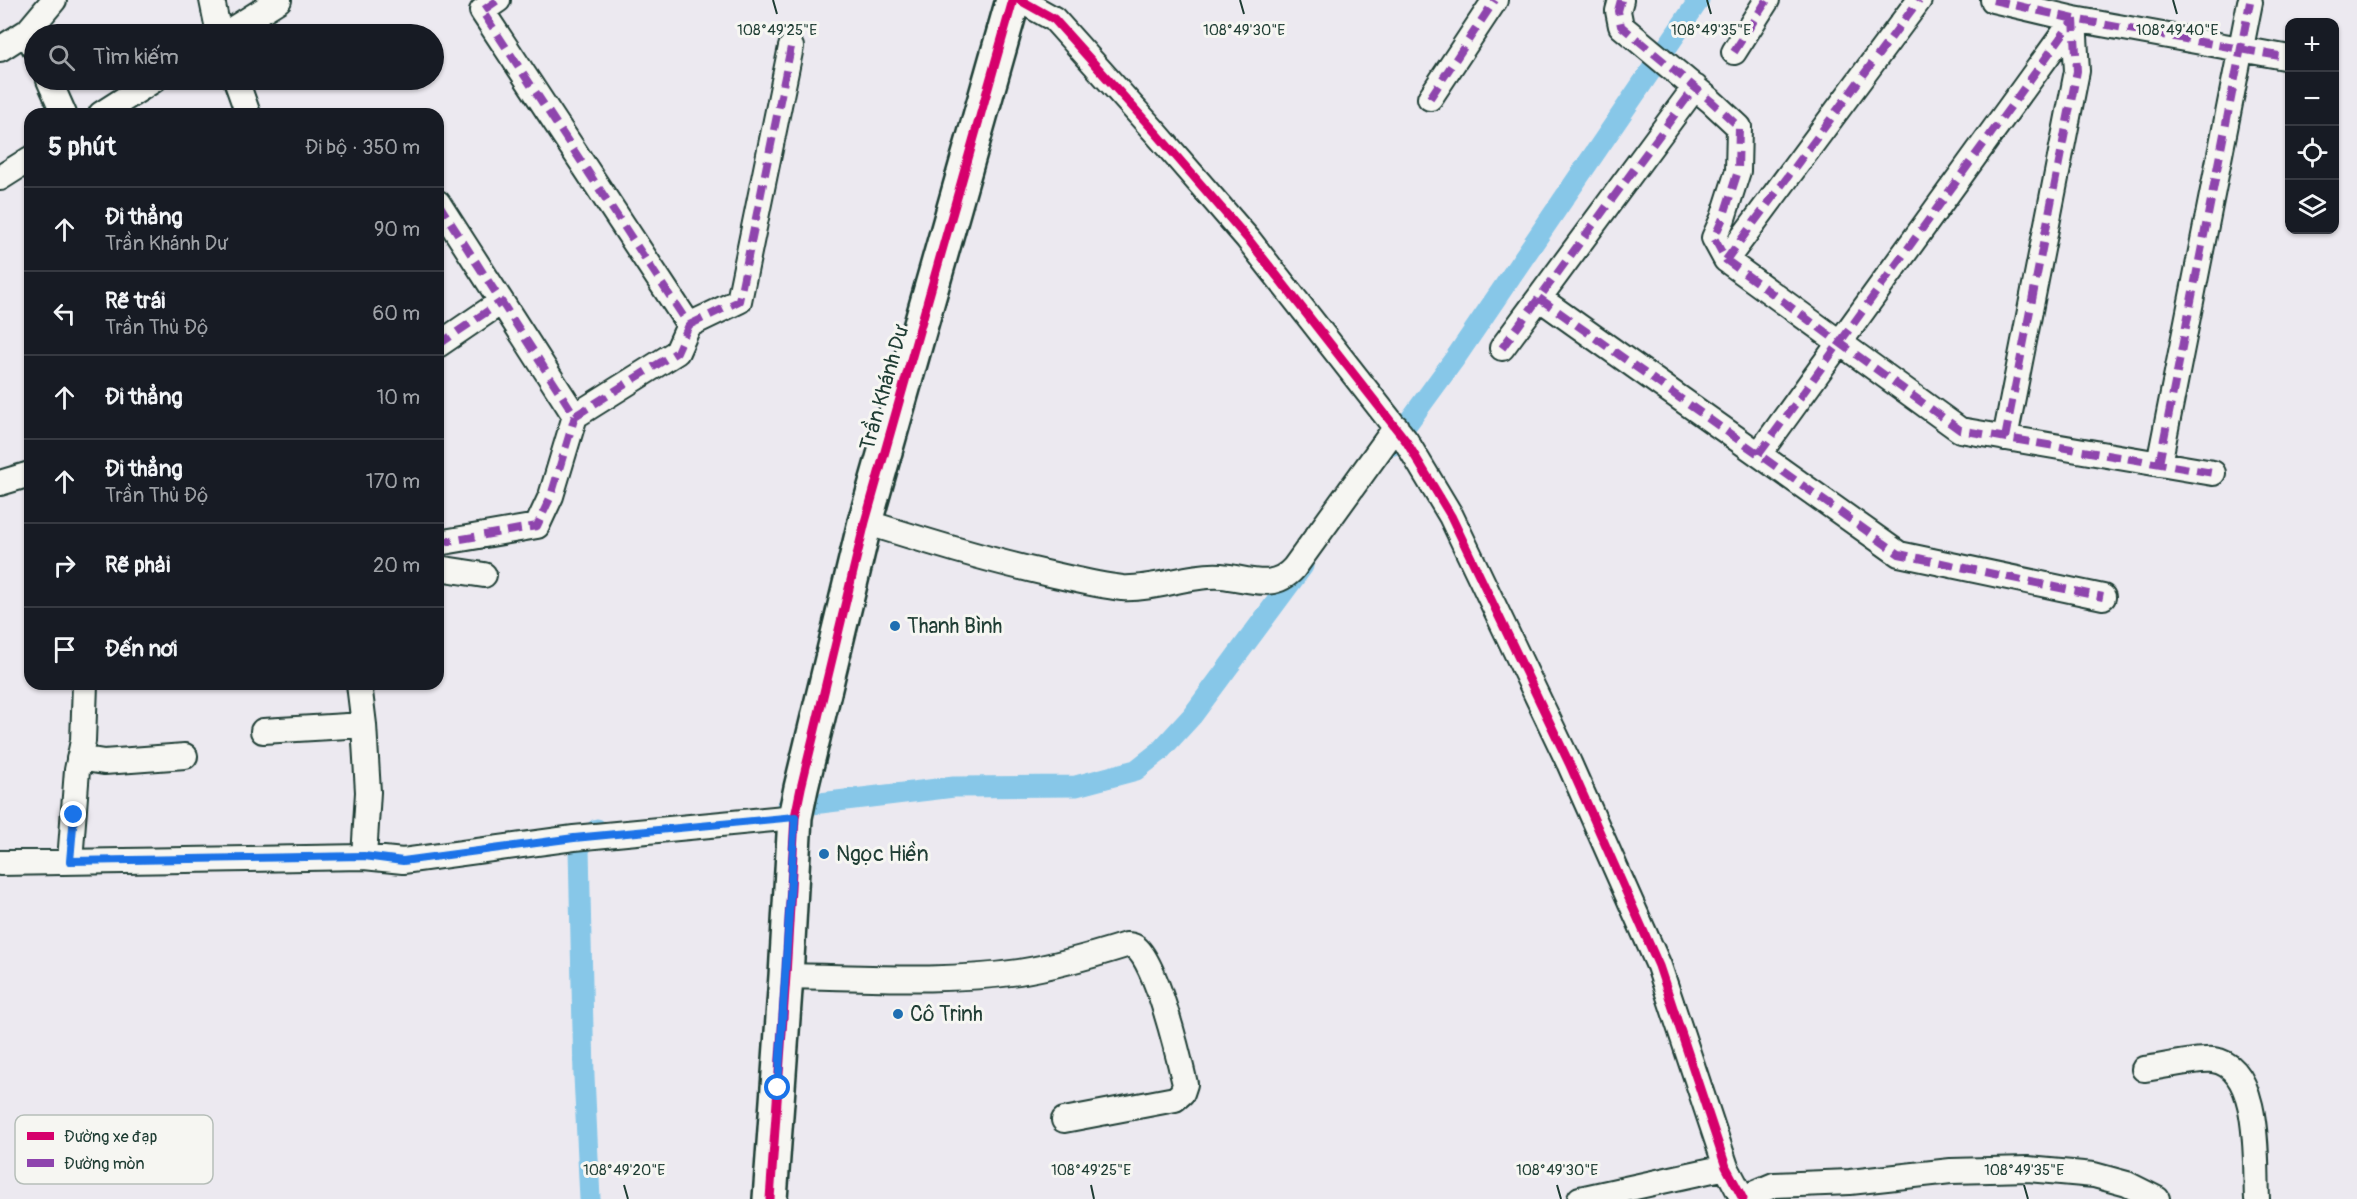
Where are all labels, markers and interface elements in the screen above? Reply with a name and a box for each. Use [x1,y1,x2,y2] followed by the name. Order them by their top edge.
[2285,18,2339,234] map controls
[2285,18,2339,72] button: +
[737,21,817,40] text: 108°49'25"E
[1203,21,1285,40] text: 108°49'30"E
[1671,21,1751,40] text: 108°49'35"E
[2136,21,2218,40] text: 108°49'40"E
[24,24,444,90] search box
[45,41,78,74] icon: search
[93,43,179,71] text: Tìm kiếm
[2285,72,2339,126] button: −
[2285,126,2339,180] button: locate
[48,131,116,163] text: 5 phút
[305,135,420,160] text: Đi bộ · 350 m
[2285,180,2339,234] button: layers
[105,203,183,231] text: Đi thẳng
[48,213,81,246] icon: ahead
[374,217,420,242] text: 90 m
[105,231,227,256] text: Trần Khánh Dư
[105,287,165,315] text: Rẽ trái
[48,297,81,330] icon: left
[373,301,420,326] text: 60 m
[105,315,208,340] text: Trần Thủ Độ
[853,321,915,454] street label: Trần Khánh Dư
[48,381,81,414] icon: ahead
[105,383,183,411] text: Đi thẳng
[376,385,420,410] text: 10 m
[105,455,183,483] text: Đi thẳng
[48,465,81,498] icon: ahead
[366,469,420,494] text: 170 m
[105,483,208,508] text: Trần Thủ Độ
[48,549,81,582] icon: right
[105,551,170,579] text: Rẽ phải
[373,553,420,578] text: 20 m
[907,613,1002,640] place label: Thanh Bình
[888,619,902,633] marker: Thanh Bình
[48,633,81,666] icon: arrive
[105,635,177,663] text: Đến nơi
[60,801,86,827] route end
[836,841,929,868] place label: Ngọc Hiền
[817,847,831,861] marker: Ngọc Hiền
[910,1001,983,1028] place label: Cô Trinh
[891,1007,905,1021] marker: Cô Trinh
[764,1074,790,1100] route start
[15,1115,213,1184] legend
[64,1127,157,1147] text: Đường xe đạp
[64,1154,145,1174] text: Đường mòn
[583,1161,665,1180] text: 108°49'20"E
[1051,1161,1131,1180] text: 108°49'25"E
[1516,1161,1598,1180] text: 108°49'30"E
[1984,1161,2064,1180] text: 108°49'35"E

